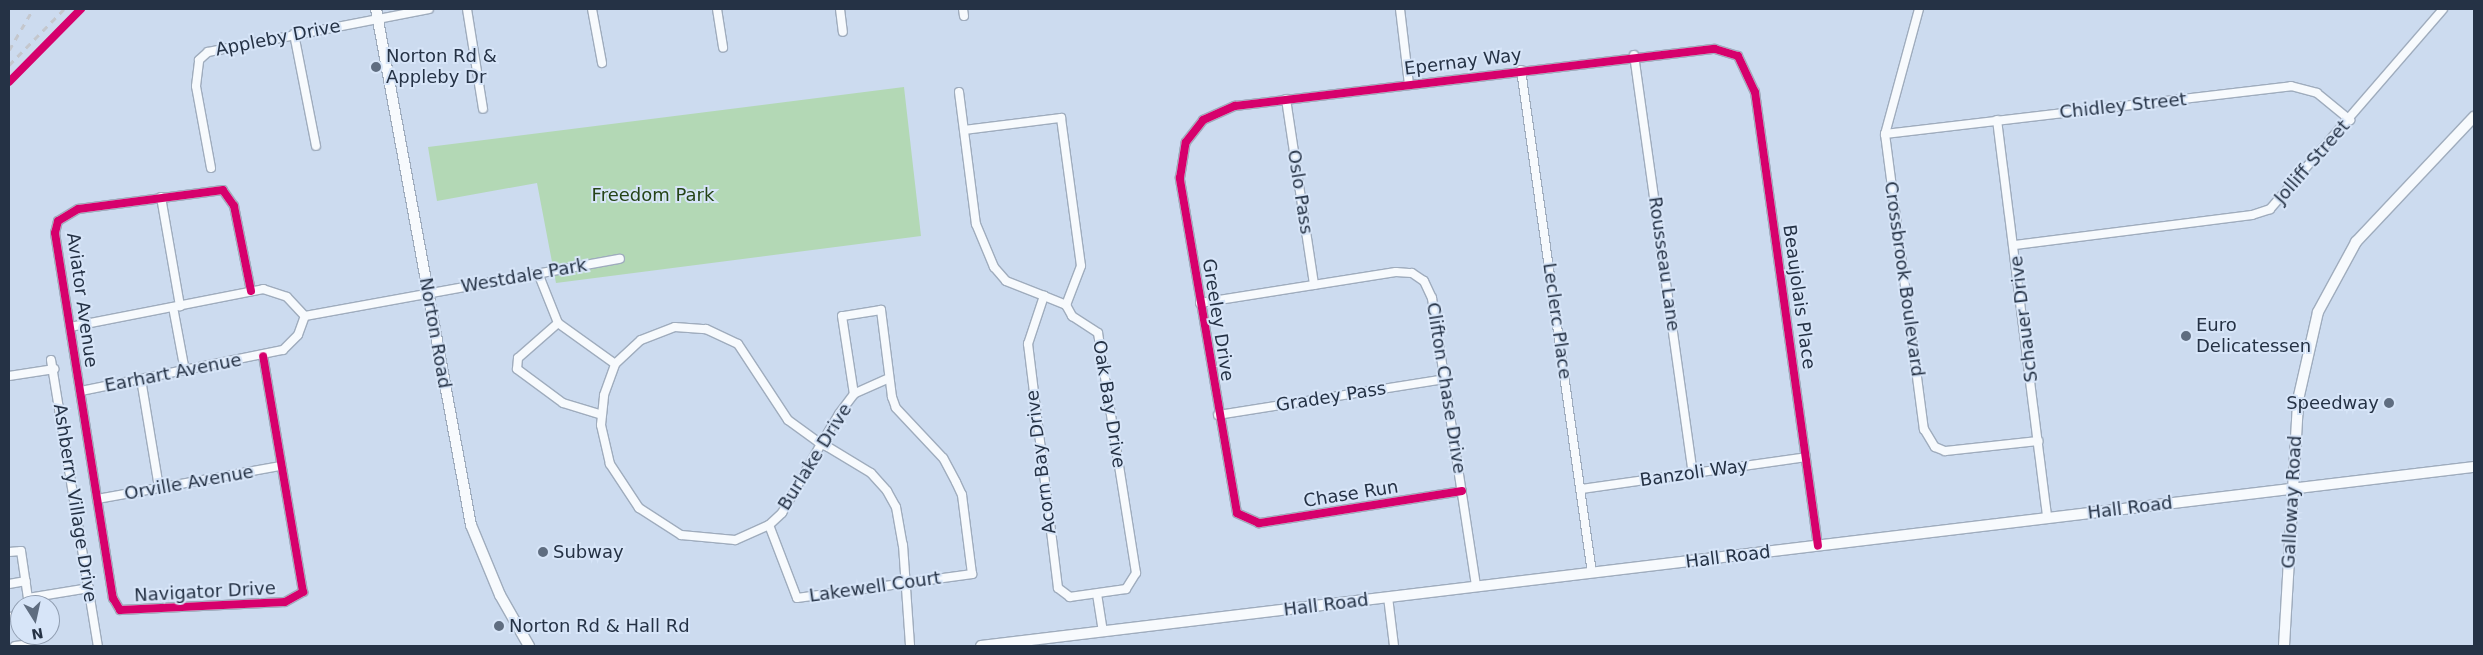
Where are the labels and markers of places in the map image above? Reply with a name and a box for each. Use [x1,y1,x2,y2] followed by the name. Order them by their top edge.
[386,46,497,88] place label: Norton Rd & Appleby Dr
[370,61,382,73] marker: Norton Rd & Appleby Dr
[2196,315,2311,358] place label: Euro Delicatessen
[2180,330,2192,342] marker: Euro Delicatessen
[2286,392,2379,414] place label: Speedway
[2383,397,2395,409] marker: Speedway
[553,541,624,563] place label: Subway
[537,546,549,558] marker: Subway
[509,615,690,637] place label: Norton Rd & Hall Rd
[493,620,505,632] marker: Norton Rd & Hall Rd

